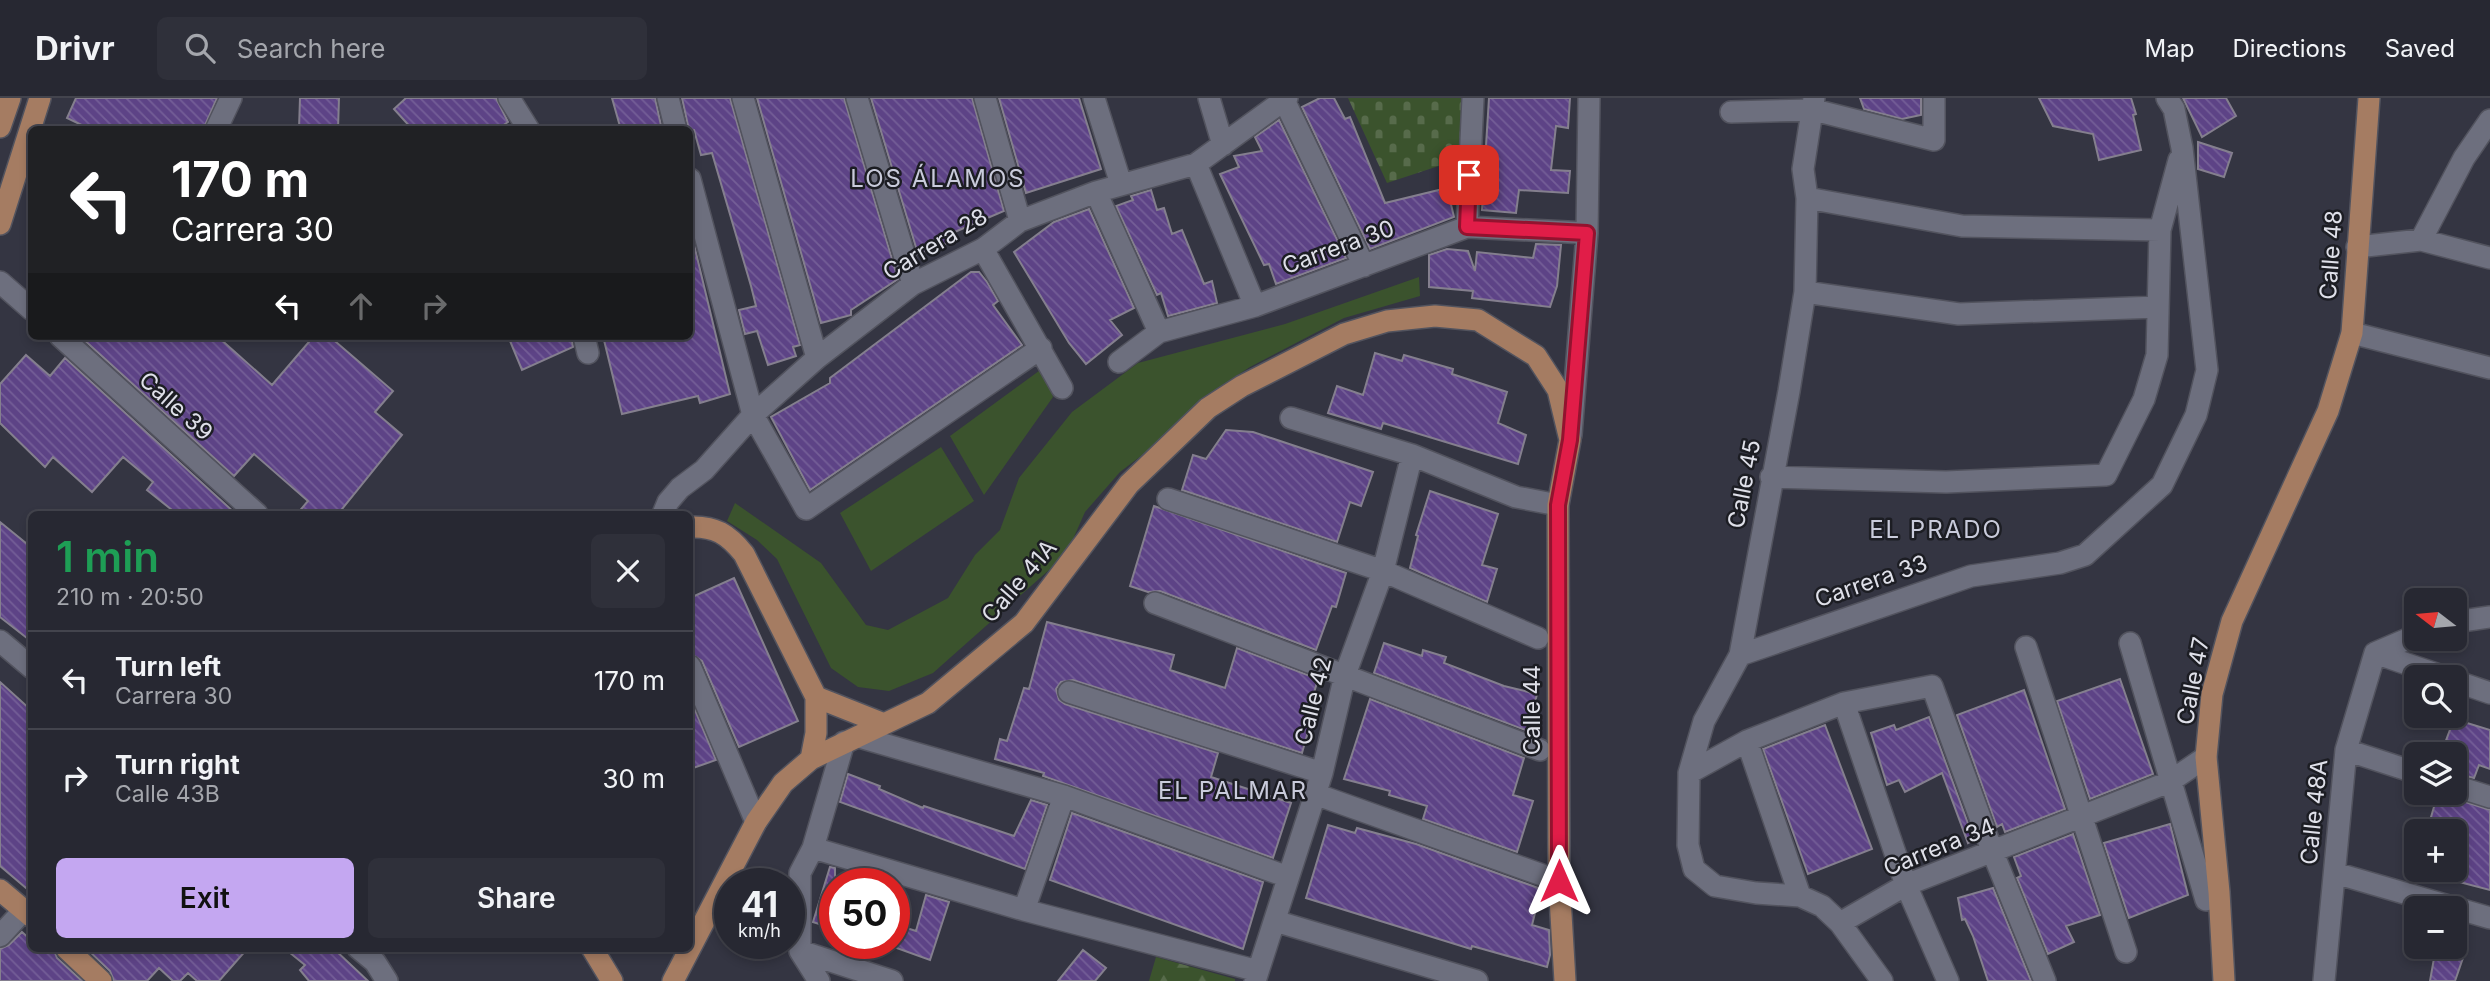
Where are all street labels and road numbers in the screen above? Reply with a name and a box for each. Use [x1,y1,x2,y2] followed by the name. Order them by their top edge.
[878,202,992,286] street label: Carrera 28
[2314,209,2348,301] street label: Calle 48
[1278,214,1398,280] street label: Carrera 30
[133,366,219,446] street label: Calle 39
[1722,437,1766,531] street label: Calle 45
[976,534,1063,628] street label: Calle 41A
[1811,549,1931,613] street label: Carrera 33
[2171,635,2215,727] street label: Calle 47
[1289,654,1337,748] street label: Calle 42
[1518,665,1546,755] street label: Calle 44
[2295,758,2333,866] street label: Calle 48A
[1879,812,1999,882] street label: Carrera 34

